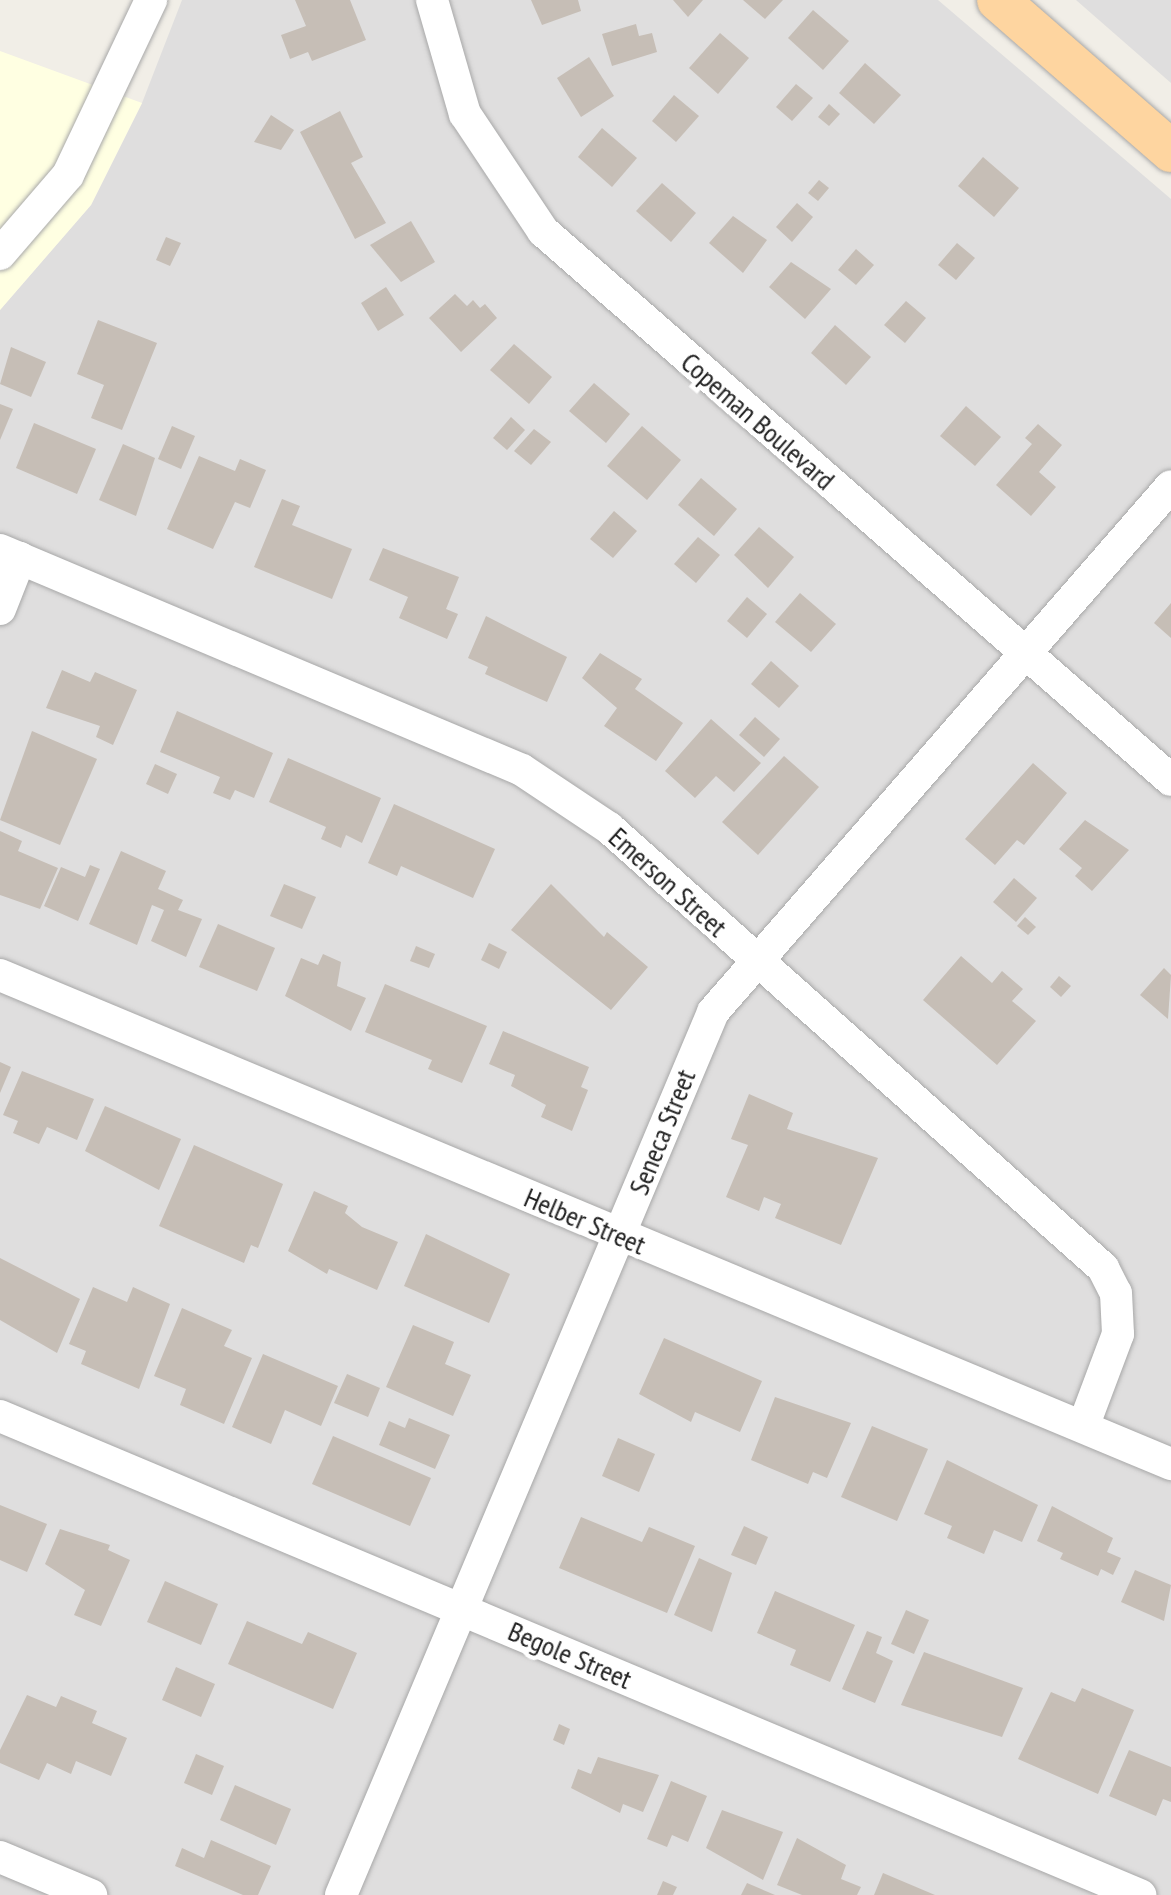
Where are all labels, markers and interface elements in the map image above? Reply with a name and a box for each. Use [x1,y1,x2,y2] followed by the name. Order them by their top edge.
[674,345,842,497] street label: Copeman Boulevard
[602,820,734,944] street label: Emerson Street
[622,1064,702,1200] street label: Seneca Street
[519,1180,651,1262] street label: Helber Street
[503,1614,637,1696] street label: Begole Street

